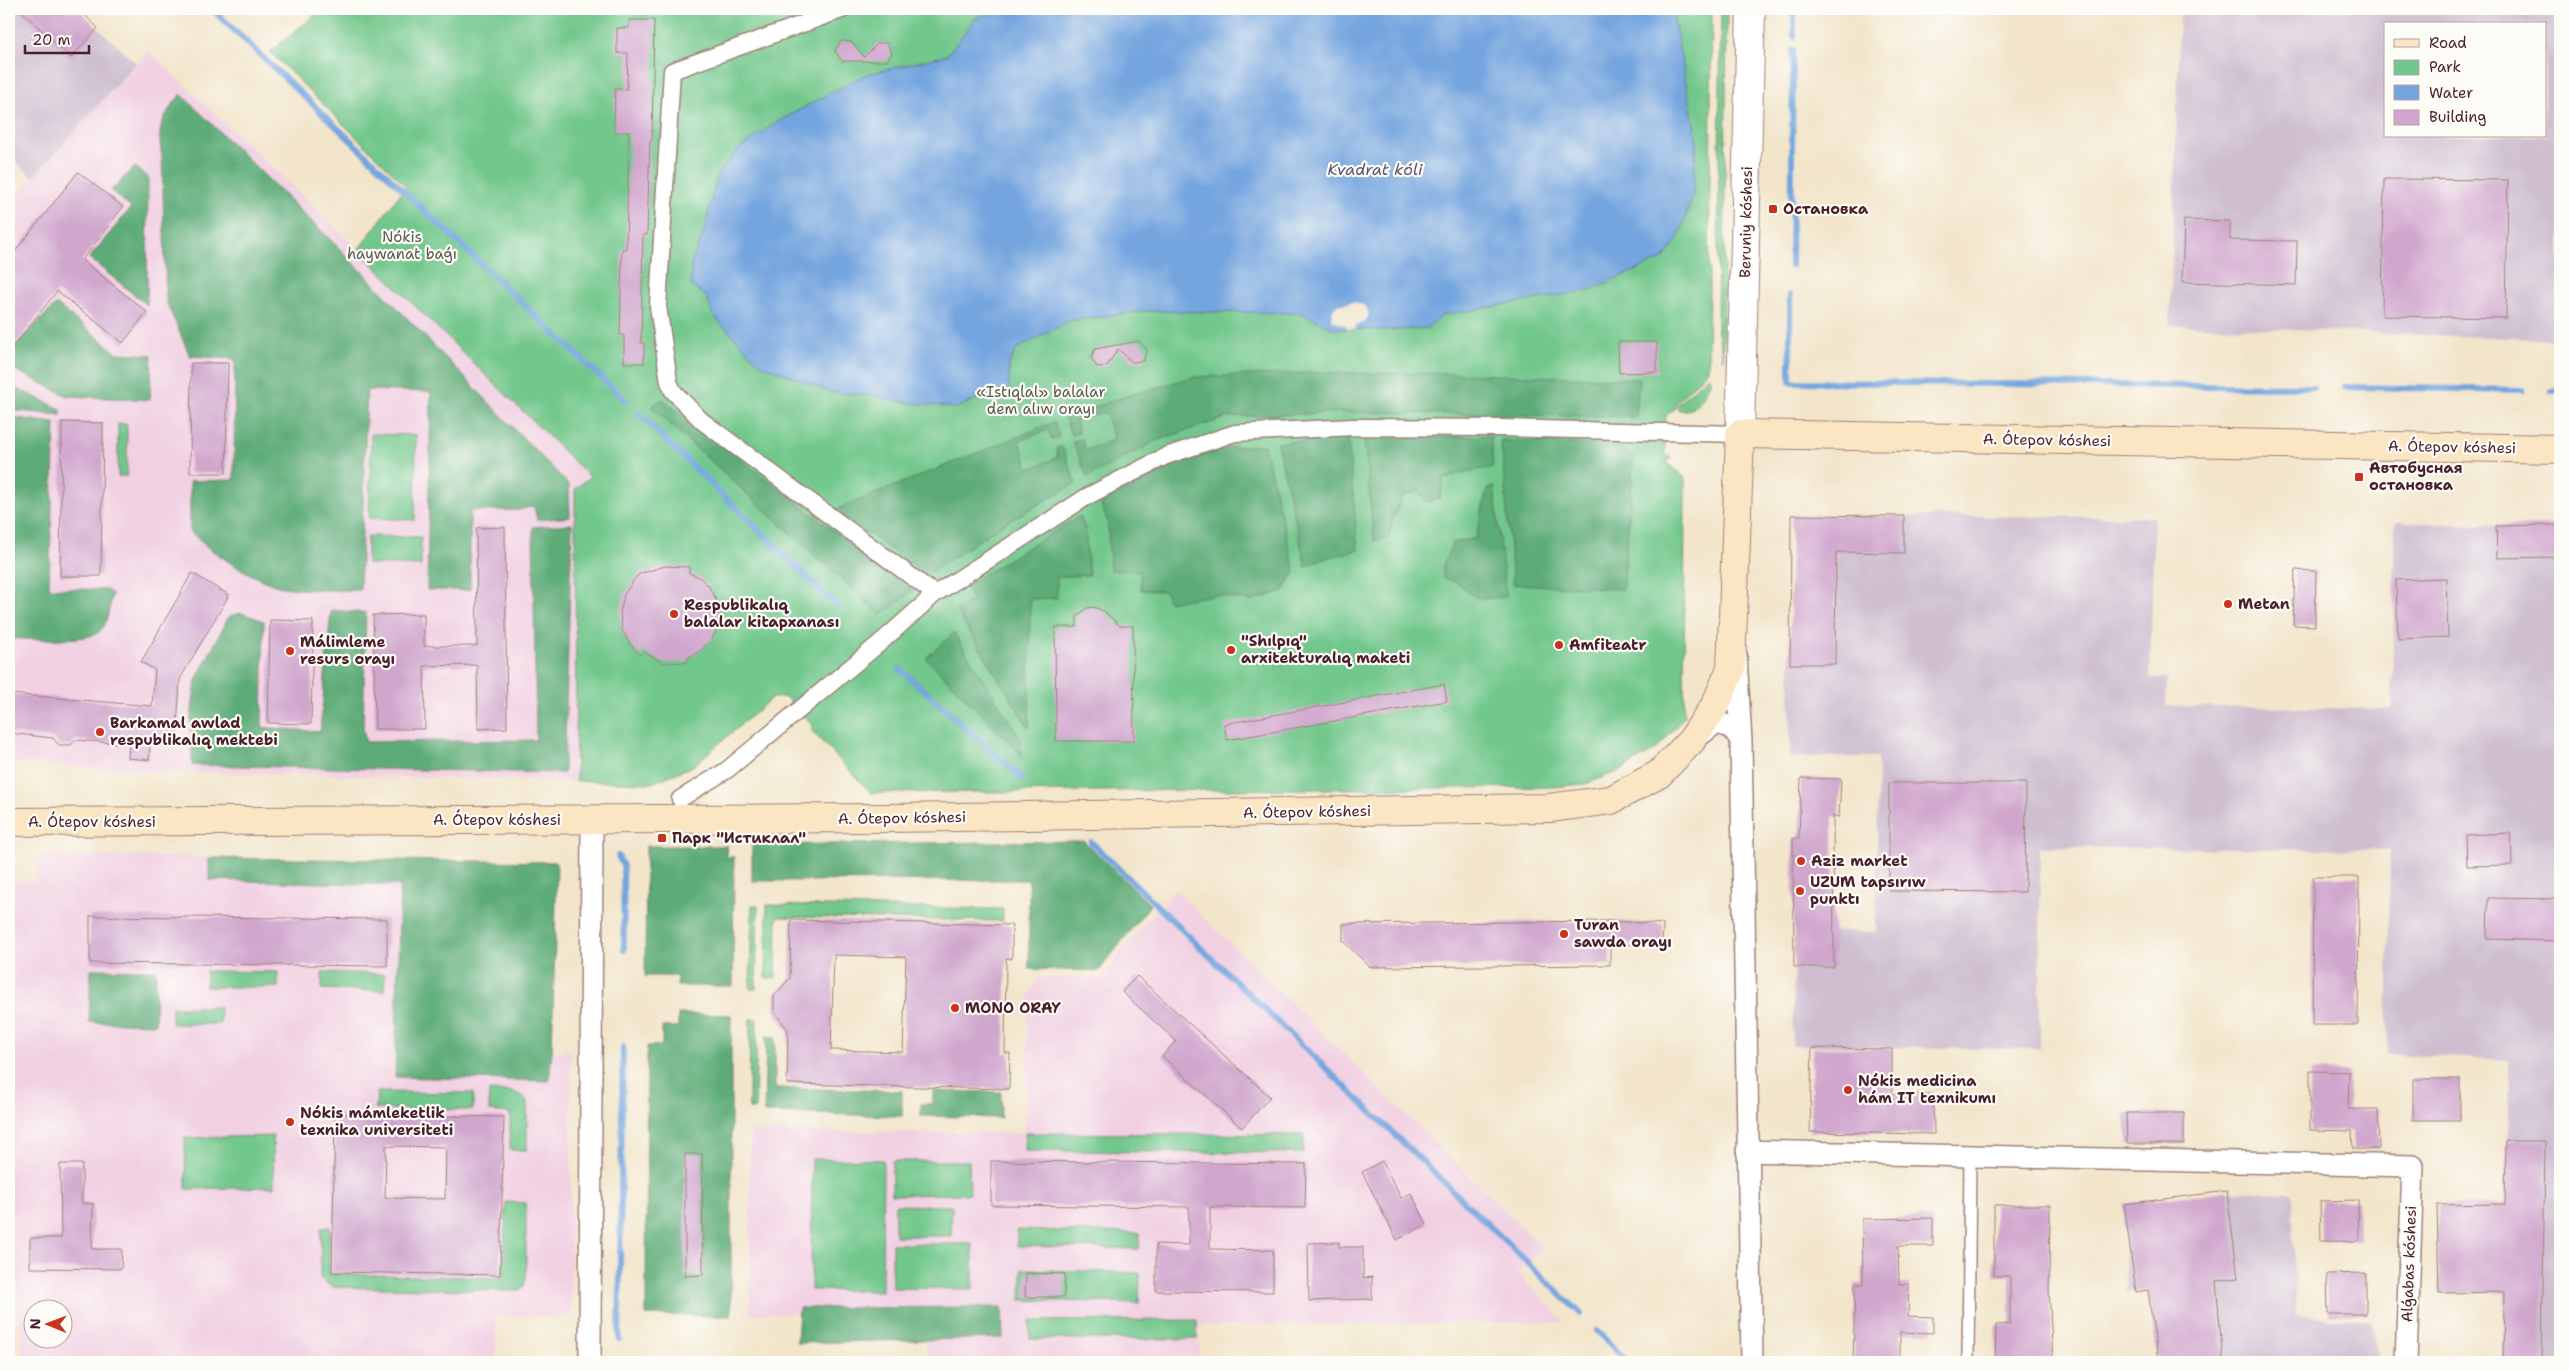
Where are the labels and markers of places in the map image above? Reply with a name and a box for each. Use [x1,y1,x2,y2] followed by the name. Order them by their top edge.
[1783,199,1869,219] place label: Остановка
[1767,203,1779,215] marker: Остановка
[2369,458,2463,495] place label: Автобусная остановка
[2353,471,2365,483] marker: Автобусная остановка
[2238,594,2290,614] place label: Metan
[684,595,839,632] place label: Respublikalıq balalar kitapxanası
[2222,598,2234,610] marker: Metan
[668,608,680,620] marker: Respublikalıq balalar kitapxanası
[1241,631,1410,668] place label: "Shılpıq" arxitekturalıq maketi
[300,632,395,669] place label: Málimleme resurs orayı
[1569,635,1647,655] place label: Amfiteatr
[1553,639,1565,651] marker: Amfiteatr
[1225,644,1237,656] marker: "Shılpıq" arxitekturalıq maketi
[284,645,296,657] marker: Málimleme resurs orayı
[110,713,278,750] place label: Barkamal awlad respublikalıq mektebi
[94,726,106,738] marker: Barkamal awlad respublikalıq mektebi
[672,828,806,848] place label: Парк "Истиклал"
[656,832,668,844] marker: Парк "Истиклал"
[1811,851,1907,871] place label: Aziz market
[1795,855,1807,867] marker: Aziz market
[1810,872,1926,909] place label: UZUM tapsırıw punktı
[1794,885,1806,897] marker: UZUM tapsırıw punktı
[1574,915,1672,952] place label: Turan sawda orayı
[1558,928,1570,940] marker: Turan sawda orayı
[965,998,1062,1018] place label: MONO ORAY
[949,1002,961,1014] marker: MONO ORAY
[1858,1071,1996,1108] place label: Nókis medicina hám IT texnikumı
[1842,1084,1854,1096] marker: Nókis medicina hám IT texnikumı
[300,1103,453,1140] place label: Nókis mámleketlik texnika universiteti
[284,1116,296,1128] marker: Nókis mámleketlik texnika universiteti

